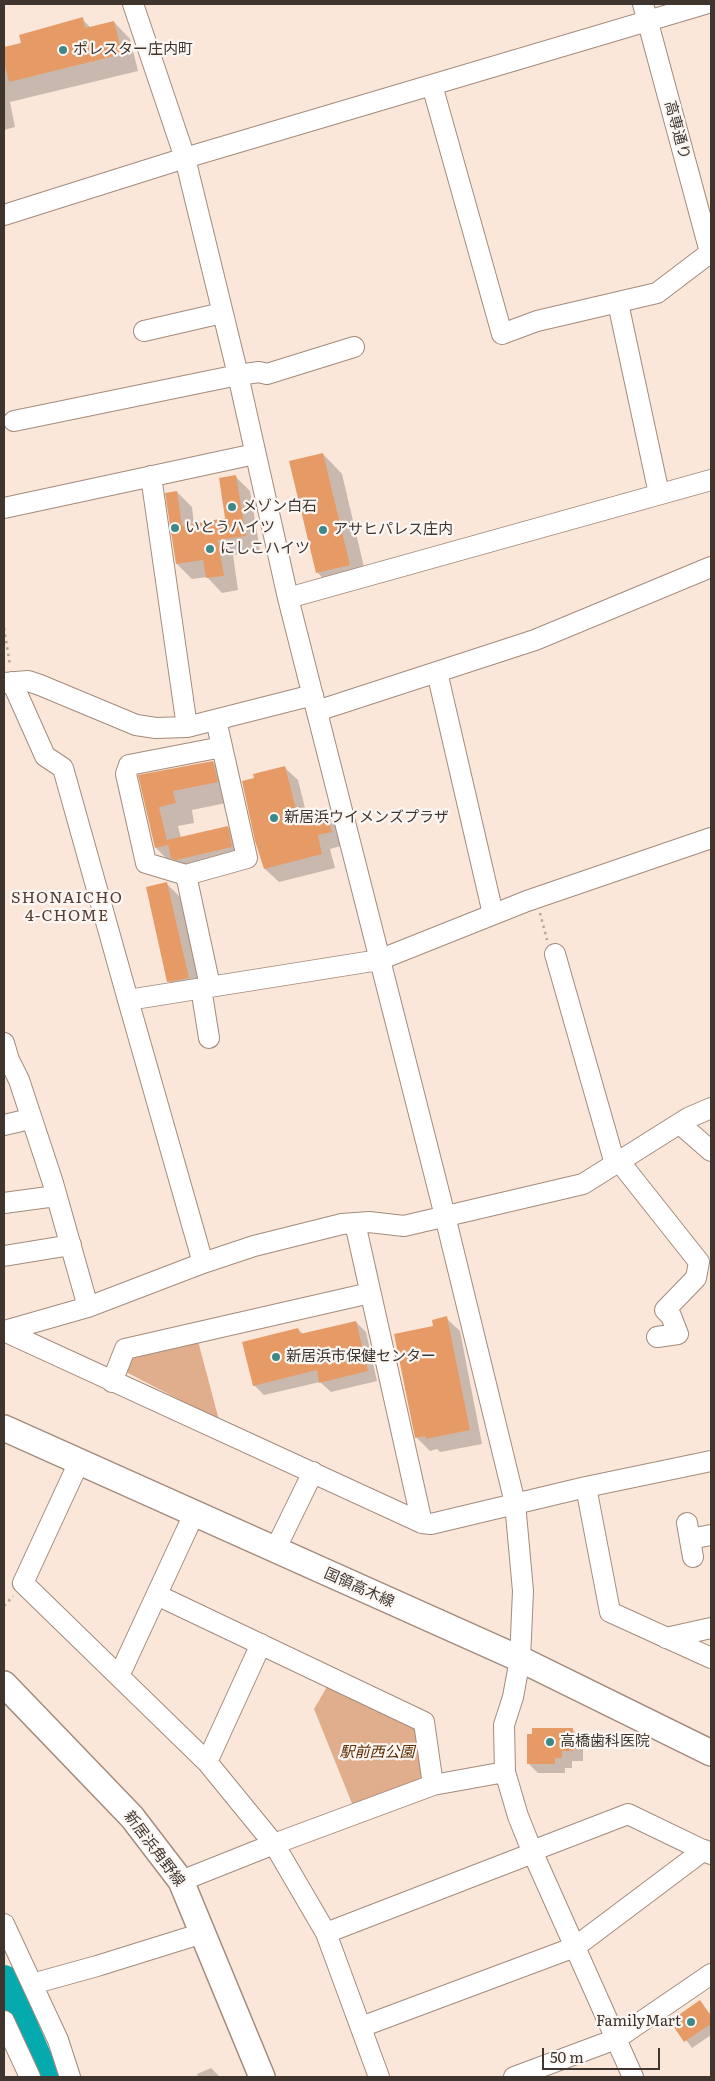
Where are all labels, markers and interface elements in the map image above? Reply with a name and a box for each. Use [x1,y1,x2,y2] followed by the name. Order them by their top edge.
[73,41,193,59] place label: ポレスター庄内町
[57,44,69,56] marker: ポレスター庄内町
[661,99,693,161] street label: 高専通り
[242,498,317,516] place label: メゾン白石
[226,501,238,513] marker: メゾン白石
[185,519,275,537] place label: いとうハイツ
[333,521,453,539] place label: アサヒパレス庄内
[169,522,181,534] marker: いとうハイツ
[317,524,329,536] marker: アサヒパレス庄内
[220,540,310,558] place label: にしこハイツ
[204,543,216,555] marker: にしこハイツ
[284,809,449,827] place label: 新居浜ウイメンズプラザ
[268,812,280,824] marker: 新居浜ウイメンズプラザ
[10,888,124,926] district label: SHONAICHO 4-CHOME
[286,1348,436,1366] place label: 新居浜市保健センター
[270,1351,282,1363] marker: 新居浜市保健センター
[321,1565,397,1611] street label: 国領高木線
[560,1733,650,1751] place label: 高橋歯科医院
[544,1736,556,1748] marker: 高橋歯科医院
[340,1744,414,1762] park label: 駅前西公園
[120,1808,188,1890] street label: 新居浜角野線
[596,2013,681,2031] place label: FamilyMart
[685,2016,697,2028] marker: FamilyMart
[545,2038,662,2070] scale bar
[550,2045,584,2068] text: 50 m

